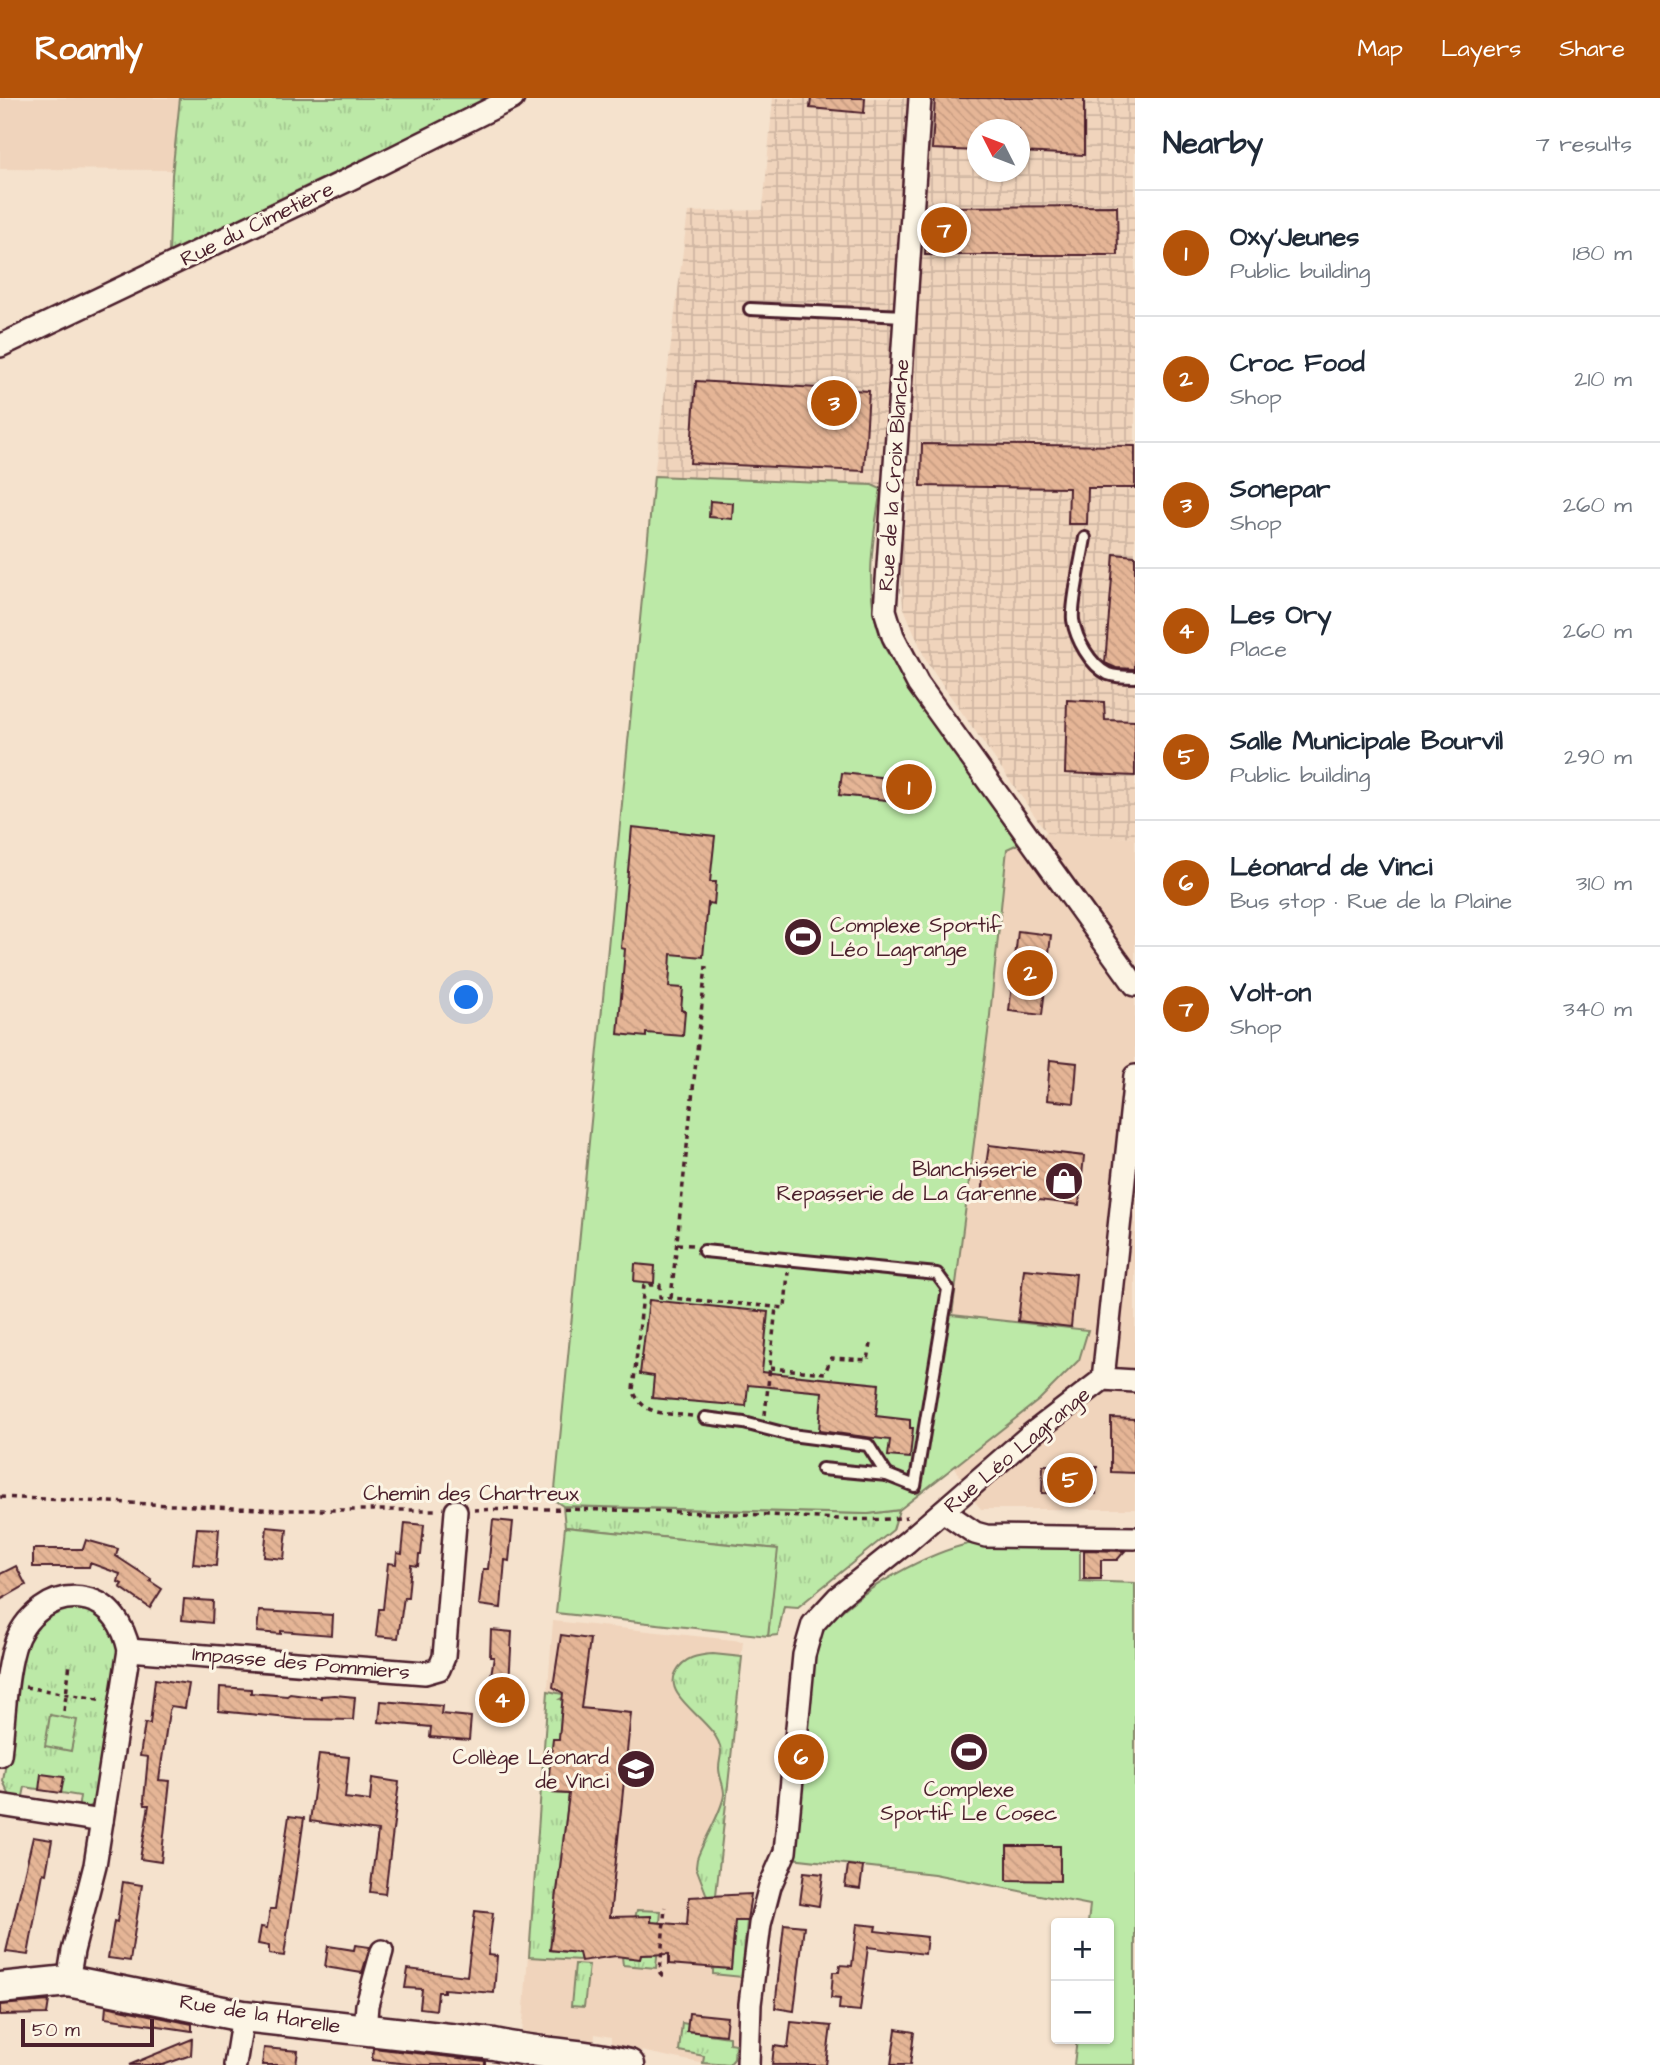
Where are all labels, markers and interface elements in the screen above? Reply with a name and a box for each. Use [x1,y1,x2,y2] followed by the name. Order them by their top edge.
[35,26,143,72] text: Roamly
[1358,32,1403,66] text: Map
[1441,32,1521,66] text: Layers
[1559,32,1625,66] text: Share
[967,119,1030,182] north arrow
[1163,123,1263,165] text: Nearby
[1536,128,1632,160] text: 7 results
[176,174,338,274] street label: Rue du Cimetière
[921,204,967,256] pin: 7
[1230,219,1359,255] text: Oxy'Jeunes
[1185,237,1187,269] text: 1
[1573,237,1632,269] text: 180 m
[1230,255,1370,287] text: Public building
[1230,345,1365,381] text: Croc Food
[871,358,917,592] street label: Rue de la Croix Blanche
[1179,363,1193,395] text: 2
[1574,363,1632,395] text: 210 m
[811,377,857,429] pin: 3
[1230,381,1282,413] text: Shop
[1230,471,1330,507] text: Sonepar
[1180,489,1192,521] text: 3
[1563,489,1632,521] text: 260 m
[1230,507,1282,539] text: Shop
[1230,597,1332,633] text: Les Ory
[1178,615,1194,647] text: 4
[1563,615,1632,647] text: 260 m
[1230,633,1287,665] text: Place
[1230,723,1503,759] text: Salle Municipale Bourvil
[1178,741,1194,773] text: 5
[1564,741,1632,773] text: 290 m
[1230,759,1370,791] text: Public building
[886,761,932,813] pin: 1
[1230,849,1432,885] text: Léonard de Vinci
[1179,867,1193,899] text: 6
[1576,867,1632,899] text: 310 m
[1230,885,1512,917] text: Bus stop · Rue de la Plaine
[830,911,1002,966] place label: Complexe Sportif Léo Lagrange
[782,916,824,958] sports icon: Complexe Sportif Léo Lagrange
[1007,947,1053,999] pin: 2
[1230,975,1311,1011] text: Volt-on
[449,980,483,1014] your location
[1179,993,1193,1025] text: 7
[1563,993,1632,1025] text: 340 m
[1230,1011,1282,1043] text: Shop
[777,1155,1037,1209] place label: Blanchisserie Repasserie de La Garenne
[1043,1160,1085,1202] shop icon: Blanchisserie Repasserie de La Garenne
[938,1380,1098,1521] street label: Rue Léo Lagrange
[1047,1454,1093,1506] pin: 5
[363,1479,579,1508] street label: Chemin des Chartreux
[191,1639,411,1688] street label: Impasse des Pommiers
[479,1674,525,1726] pin: 4
[778,1731,824,1783] pin: 6
[948,1731,990,1773] sports icon: Complexe Sportif Le Cosec
[453,1743,609,1796] place label: Collège Léonard de Vinci
[615,1748,657,1790] school or university icon: Collège Léonard de Vinci
[880,1775,1058,1829] place label: Complexe Sportif Le Cosec
[1051,1918,1114,2044] map controls
[1051,1918,1114,1981] button: +
[1051,1981,1114,2044] button: −
[177,1987,343,2041] street label: Rue de la Harelle
[21,2016,154,2048] scale bar
[32,2017,80,2044] text: 50 m

